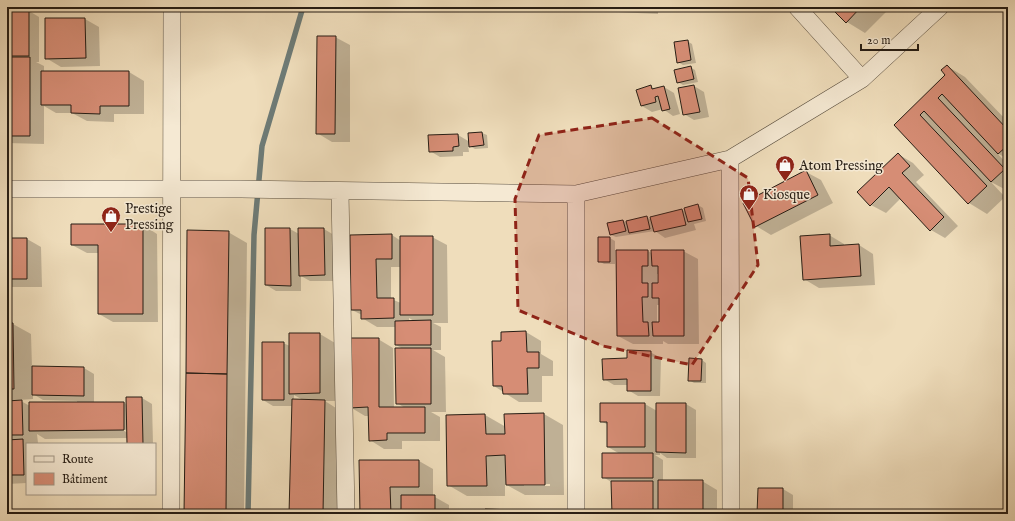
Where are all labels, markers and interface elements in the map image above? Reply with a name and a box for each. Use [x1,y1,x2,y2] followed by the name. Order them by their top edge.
[861,26,918,52] scale bar
[867,33,890,48] text: 20 m
[774,154,796,182] shop icon: Atom Pressing
[798,157,883,175] place label: Atom Pressing
[738,183,760,211] shop icon: Kiosque
[763,186,810,204] place label: Kiosque
[125,200,174,234] place label: Prestige Pressing
[100,205,122,233] shop icon: Prestige Pressing
[26,443,156,495] legend
[62,452,94,467] text: Route
[62,472,108,487] text: Bâtiment

